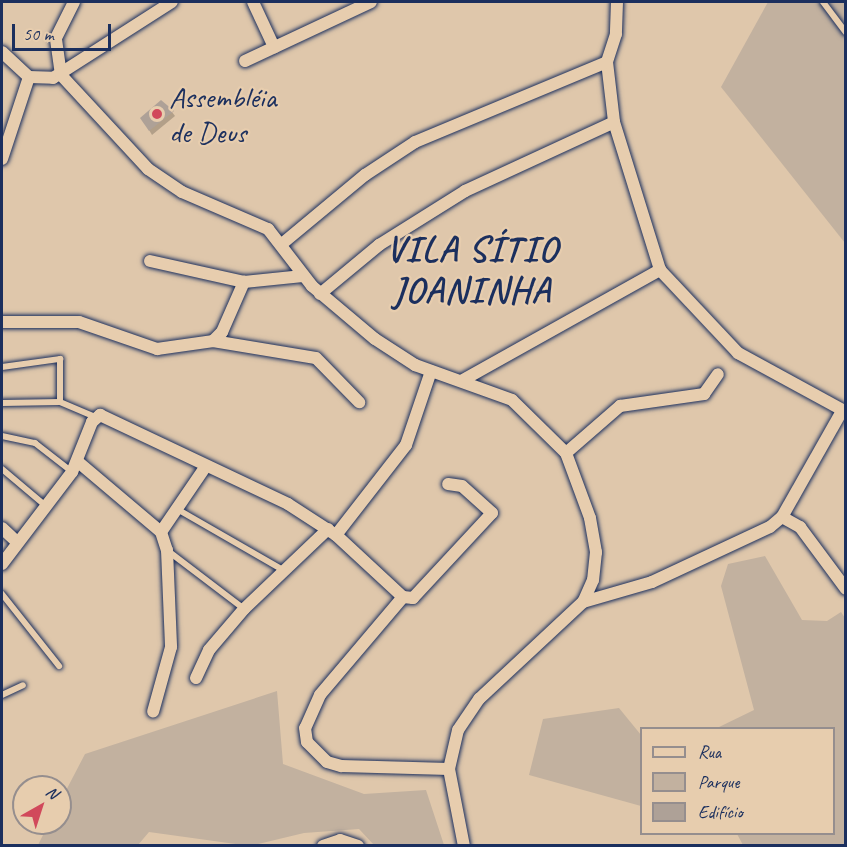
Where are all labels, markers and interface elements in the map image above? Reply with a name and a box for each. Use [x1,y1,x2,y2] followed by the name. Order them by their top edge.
[15,12,114,50] scale bar
[23,23,54,45] text: 50 m
[169,79,276,150] place label: Assembléia de Deus
[150,107,164,121] marker: Assembléia de Deus
[386,227,558,312] district label: VILA SÍTIO JOANINHA
[640,727,835,835] legend
[698,741,721,763] text: Rua
[698,771,739,793] text: Parque
[12,775,72,835] north arrow
[42,782,62,803] text: N
[698,801,743,823] text: Edifício

